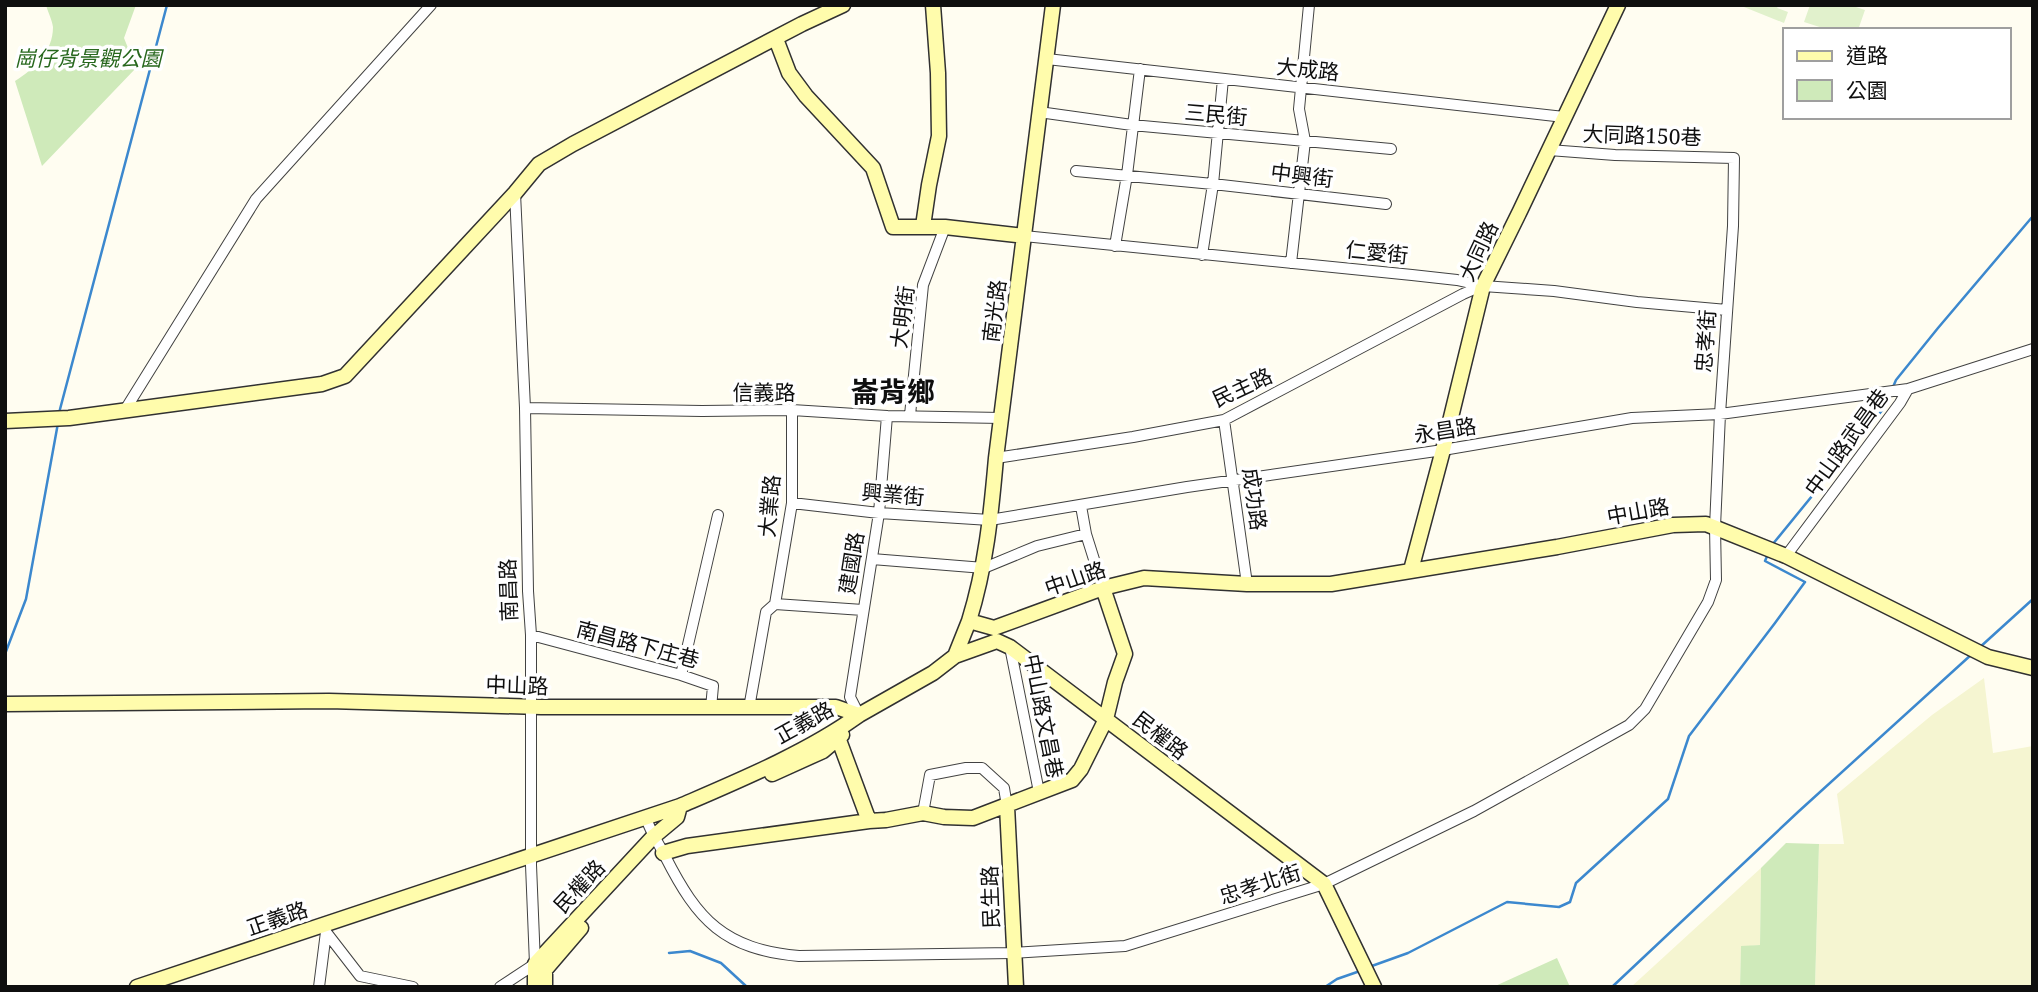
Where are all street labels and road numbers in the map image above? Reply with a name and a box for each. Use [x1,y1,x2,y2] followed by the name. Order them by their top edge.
[1275,52,1341,86] street label: 大成路
[1183,97,1249,131] street label: 三民街
[1582,119,1702,151] street label: 大同路150巷
[1269,157,1335,193] street label: 中興街
[1452,217,1504,285] street label: 大同路
[1344,235,1410,269] street label: 仁愛街
[976,278,1012,344] street label: 南光路
[884,284,920,350] street label: 大明街
[1689,309,1721,373] street label: 忠孝街
[1208,361,1276,413] street label: 民主路
[733,378,796,406] street label: 信義路
[1798,383,1894,501] street label: 中山路武昌巷
[1412,411,1478,449] street label: 永昌路
[1237,466,1273,532] street label: 成功路
[752,473,786,539] street label: 大業路
[860,477,926,511] street label: 興業街
[1605,492,1671,530] street label: 中山路
[832,530,870,596] street label: 建國路
[1041,555,1109,601] street label: 中山路
[493,558,523,622] street label: 南昌路
[574,614,702,674] street label: 南昌路下庄巷
[1018,651,1070,781] street label: 中山路文昌巷
[485,670,549,700] street label: 中山路
[770,694,838,750] street label: 正義路
[1128,705,1194,765] street label: 民權路
[547,853,611,919] street label: 民權路
[1216,858,1304,910] street label: 忠孝北街
[975,865,1005,929] street label: 民生路
[243,895,311,941] street label: 正義路

